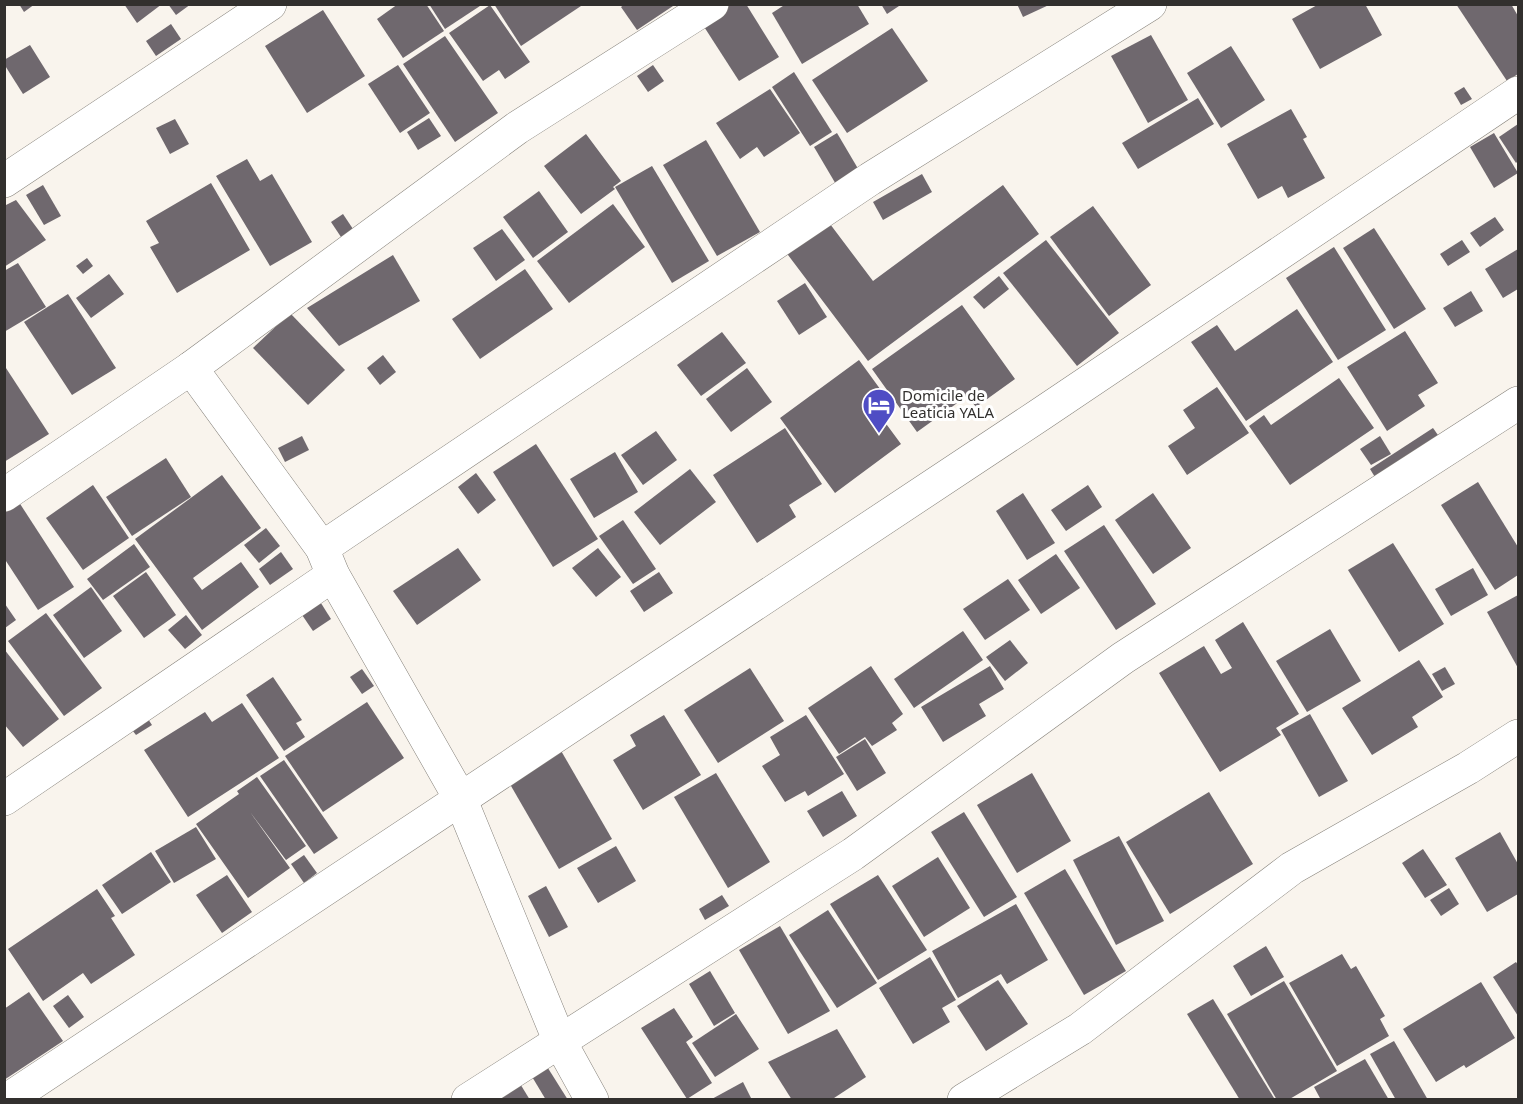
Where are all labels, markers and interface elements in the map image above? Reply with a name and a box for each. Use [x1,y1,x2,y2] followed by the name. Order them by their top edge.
[902,385,994,422] place label: Domicile de Leaticia YALA
[861,387,897,434] hotel icon: Domicile de Leaticia YALA

